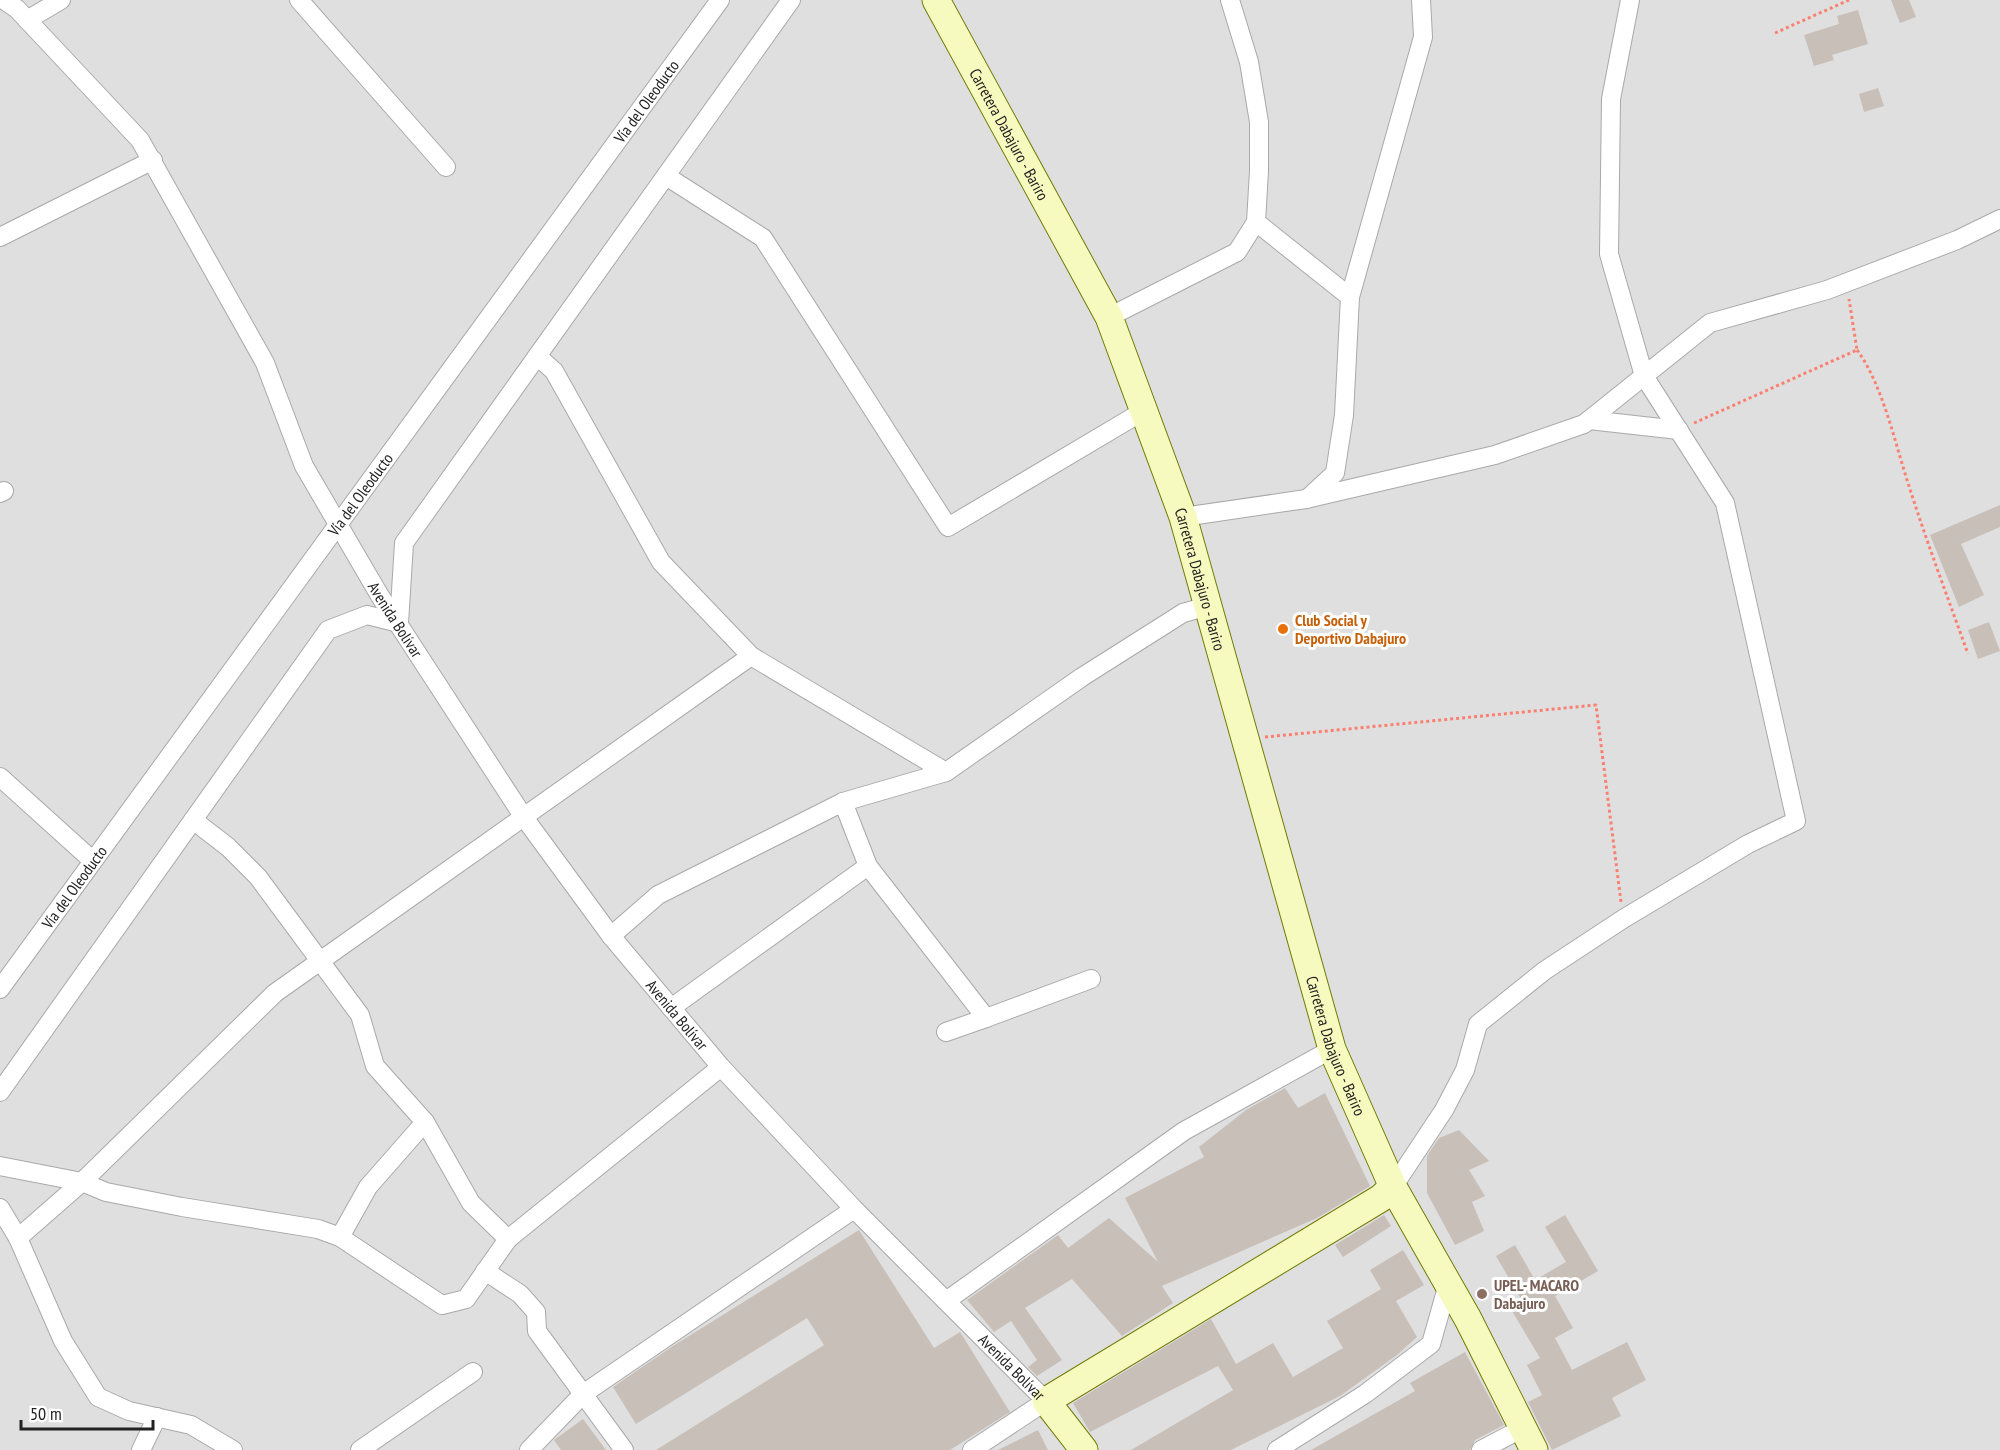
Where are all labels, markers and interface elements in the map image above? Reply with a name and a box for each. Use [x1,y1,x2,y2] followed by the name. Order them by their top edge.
[609,56,683,147] street label: Vía del Oleoducto
[965,65,1053,204] street label: Carretera Dabajuro - Bariro
[323,449,397,540] street label: Vía del Oleoducto
[1170,505,1230,653] street label: Carretera Dabajuro - Bariro
[364,578,427,662] street label: Avenida Bolívar
[1295,610,1406,648] place label: Club Social y Deportivo Dabajuro
[1276,622,1290,636] marker: Club Social y Deportivo Dabajuro
[37,842,111,933] street label: Vía del Oleoducto
[1302,974,1370,1119] street label: Carretera Dabajuro - Bariro
[642,976,713,1055] street label: Avenida Bolívar
[1494,1275,1579,1313] place label: UPEL- MACARO Dabajuro
[1475,1287,1489,1301] marker: UPEL- MACARO Dabajuro
[974,1329,1050,1405] street label: Avenida Bolívar
[21,1393,153,1431] scale bar
[30,1402,62,1425] text: 50 m

